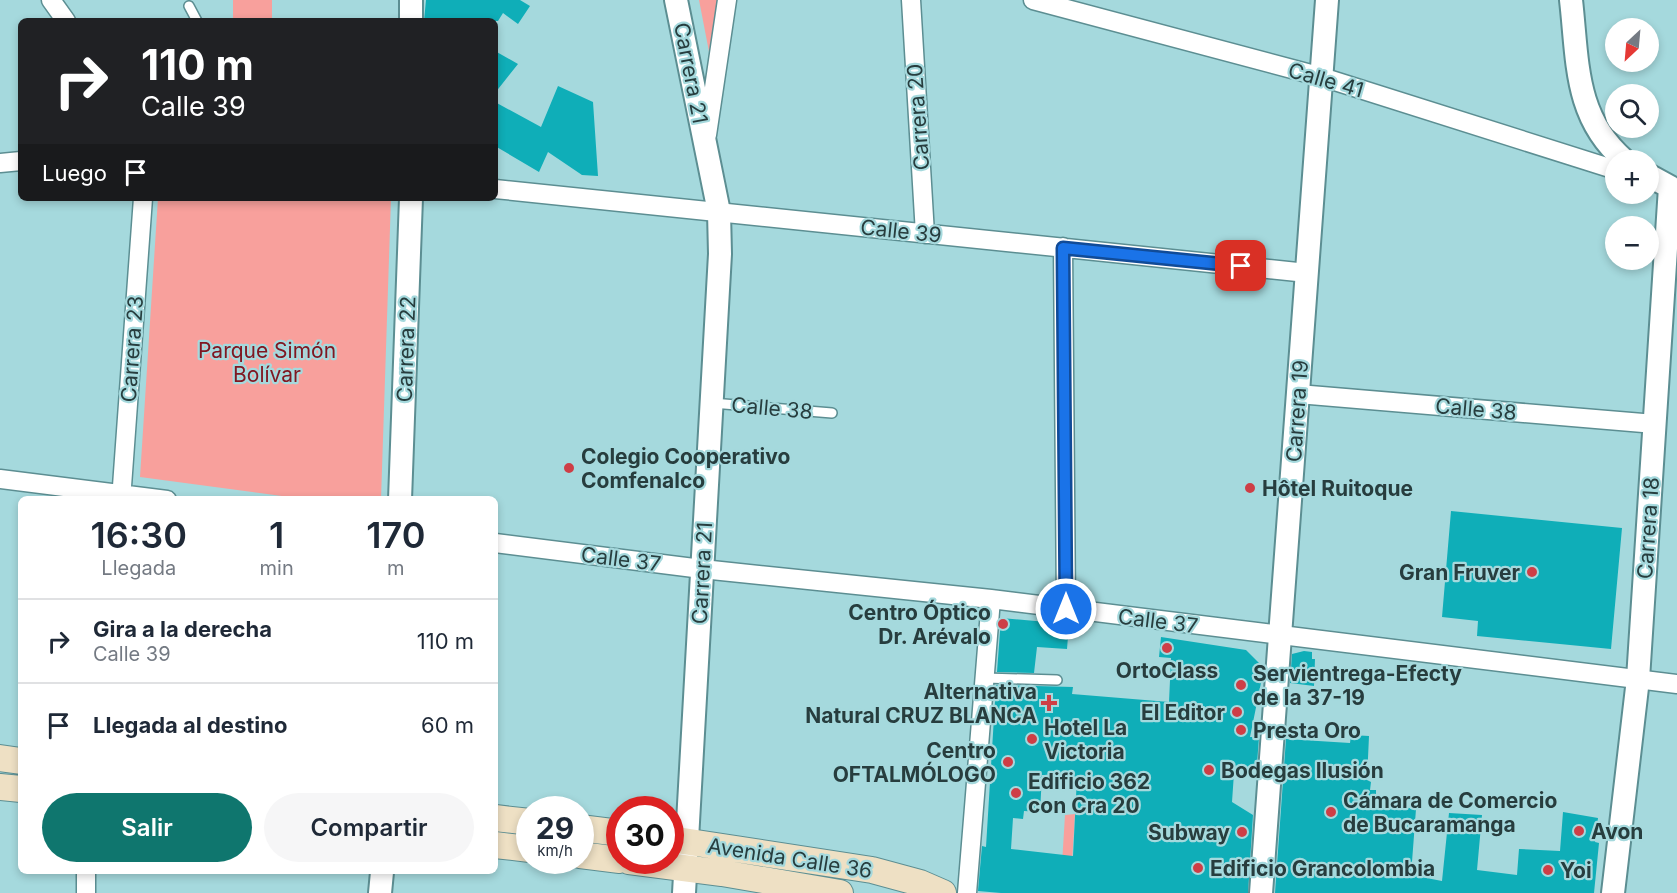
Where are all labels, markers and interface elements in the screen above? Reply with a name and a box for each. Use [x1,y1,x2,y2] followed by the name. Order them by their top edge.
[1605,18,1659,72] north arrow
[1605,18,1659,270] map controls
[669,20,713,126] street label: Carrera 21
[141,39,254,90] text: 110 m
[42,42,120,120] icon: right
[1285,57,1367,103] street label: Calle 41
[902,63,934,171] street label: Carrera 20
[1605,84,1659,138] button: search
[141,90,246,123] text: Calle 39
[1605,150,1659,204] button: +
[119,156,152,189] icon: arrive
[42,160,107,186] text: Luego
[859,214,943,248] street label: Calle 39
[1605,216,1659,270] button: −
[1215,240,1266,291] pin
[1224,249,1257,282] icon: arrive
[116,295,148,403] street label: Carrera 23
[392,295,420,403] street label: Carrera 22
[198,338,336,387] park label: Parque Simón Bolívar
[1281,359,1313,463] street label: Carrera 19
[730,392,814,424] street label: Calle 38
[1434,393,1518,425] street label: Calle 38
[581,444,791,493] place label: Colegio Cooperativo Comfenalco
[562,461,576,475] marker: Colegio Cooperativo Comfenalco
[1262,476,1413,501] place label: Hôtel Ruitoque
[1632,476,1664,580] street label: Carrera 18
[1243,481,1257,495] marker: Hôtel Ruitoque
[91,513,187,557] text: 16:30
[269,513,284,557] text: 1
[366,513,425,557] text: 170
[687,521,717,625] street label: Carrera 21
[580,542,662,576] street label: Calle 37
[101,556,176,580] text: Llegada
[260,556,294,580] text: min
[387,556,405,580] text: m
[1399,560,1520,585] place label: Gran Fruver
[1525,565,1539,579] marker: Gran Fruver
[1034,577,1098,641] position arrow
[848,599,991,649] place label: Centro Óptico Dr. Arévalo
[1117,604,1199,638] street label: Calle 37
[93,616,272,642] text: Gira a la derecha
[996,617,1010,631] marker: Centro Óptico Dr. Arévalo
[42,625,75,658] icon: right
[417,628,474,654] text: 110 m
[1160,641,1174,655] marker: OrtoClass
[93,642,171,666] text: Calle 39
[1116,658,1218,683] place label: OrtoClass
[1253,661,1462,710] place label: Servientrega-Efecty de la 37-19
[1234,678,1248,692] marker: Servientrega-Efecty de la 37-19
[805,679,1037,728] place label: Alternativa Natural CRUZ BLANCA
[1042,696,1056,710] marker: Alternativa Natural CRUZ BLANCA
[1141,700,1225,725] place label: El Editor
[1230,705,1244,719] marker: El Editor
[42,709,75,742] icon: arrive
[93,712,287,738] text: Llegada al destino
[421,712,474,738] text: 60 m
[1044,715,1127,764] place label: Hotel La Victoria
[1253,718,1361,743] place label: Presta Oro
[1234,723,1248,737] marker: Presta Oro
[1025,732,1039,746] marker: Hotel La Victoria
[833,738,996,787] place label: Centro OFTALMÓLOGO
[1001,755,1015,769] marker: Centro OFTALMÓLOGO
[1221,758,1384,783] place label: Bodegas Ilusión
[1202,763,1216,777] marker: Bodegas Ilusión
[1028,769,1150,818] place label: Edificio 362 con Cra 20
[1009,786,1023,800] marker: Edificio 362 con Cra 20
[1343,788,1557,837] place label: Cámara de Comercio de Bucaramanga
[42,793,252,862] button: Salir
[264,793,474,862] button: Compartir
[606,796,684,874] speed limit sign: 30
[1324,805,1338,819] marker: Cámara de Comercio de Bucaramanga
[536,810,574,846] text: 29
[1591,819,1643,844] place label: Avon
[1148,820,1230,845] place label: Subway
[1572,824,1586,838] marker: Avon
[1235,825,1249,839] marker: Subway
[706,833,874,883] street label: Avenida Calle 36
[537,841,573,860] text: km/h
[1210,856,1435,881] place label: Edificio Grancolombia
[1560,858,1592,883] place label: Yoi
[1191,861,1205,875] marker: Edificio Grancolombia
[1541,863,1555,877] marker: Yoi

